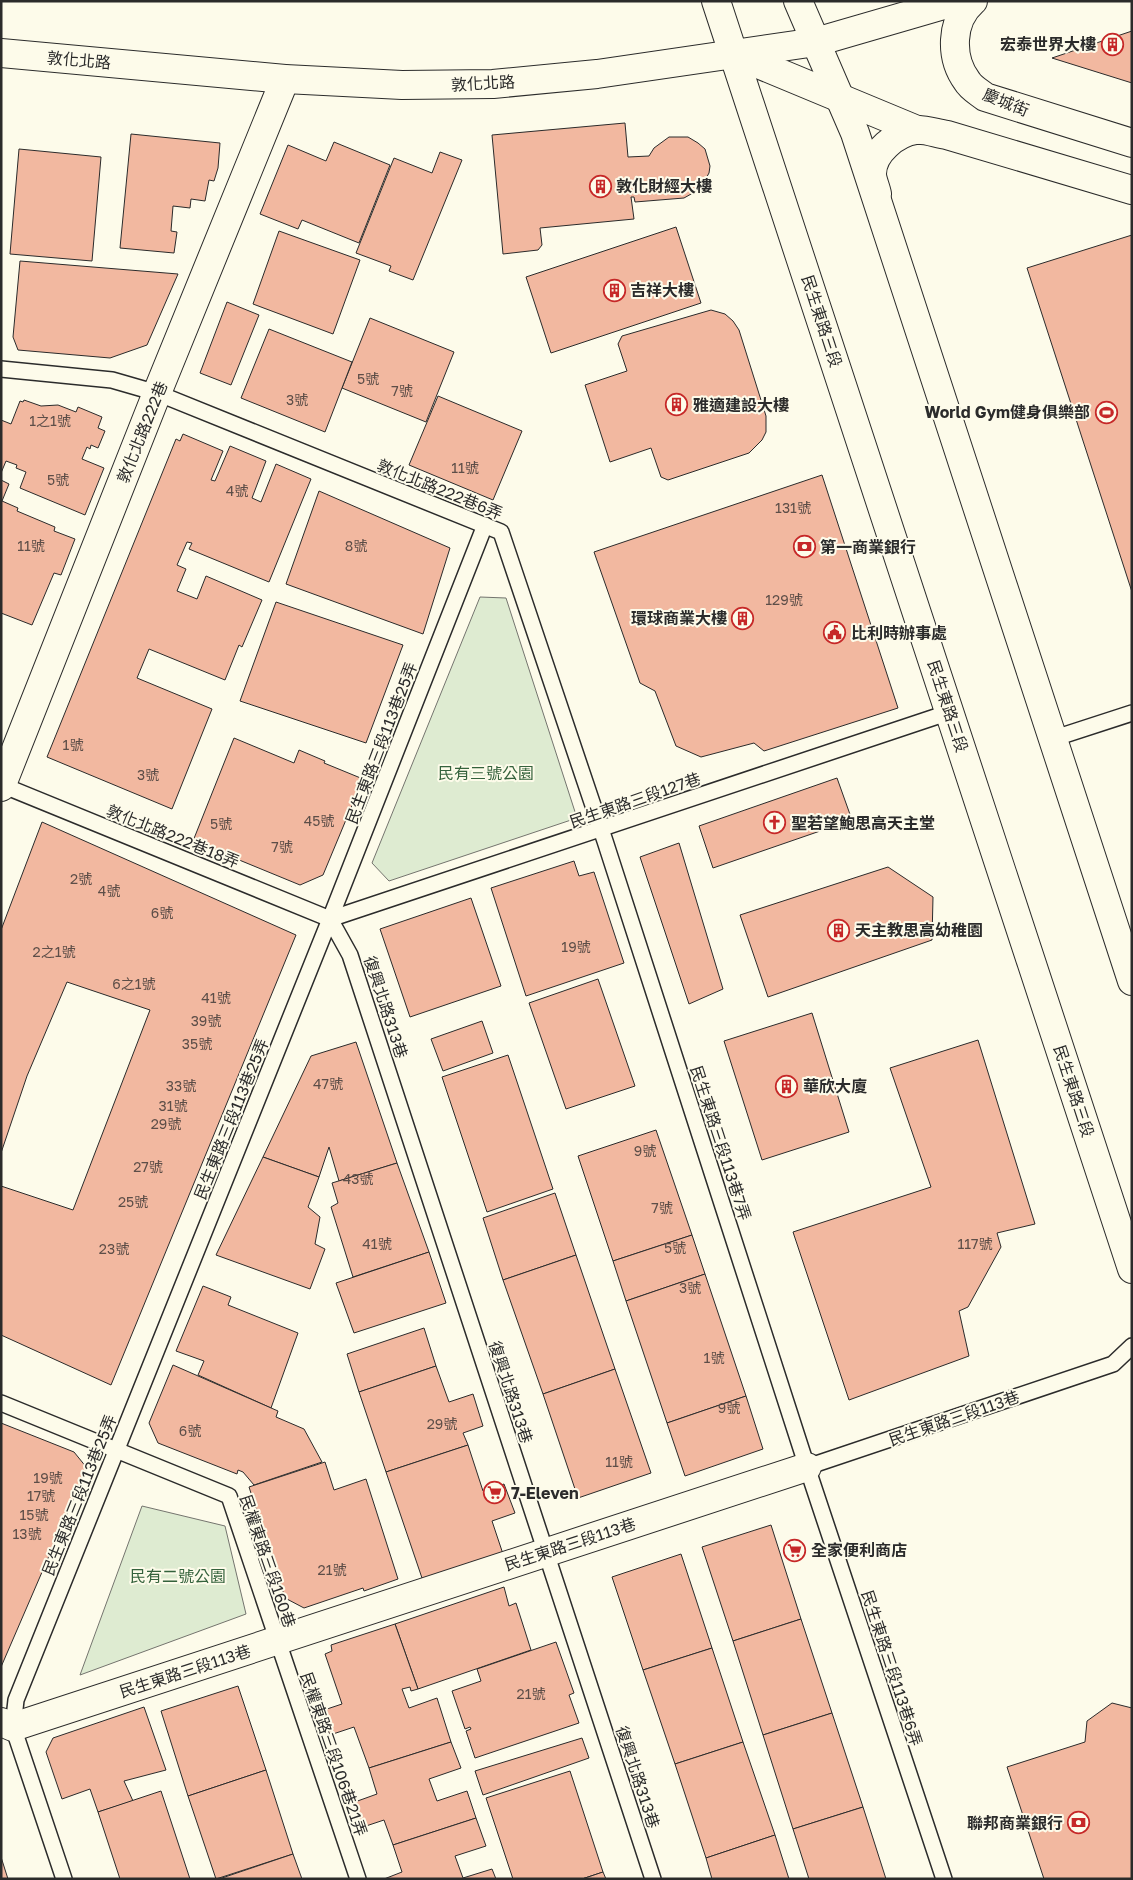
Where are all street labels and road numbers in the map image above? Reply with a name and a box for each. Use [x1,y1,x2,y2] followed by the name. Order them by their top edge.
[46,47,112,73] street label: 敦化北路
[451,71,515,95] street label: 敦化北路
[980,84,1032,120] street label: 慶城街
[798,272,846,370] street label: 民生東路三段
[113,378,171,486] street label: 敦化北路222巷
[374,455,506,523] street label: 敦化北路222巷6弄
[924,657,972,755] street label: 民生東路三段
[341,659,421,827] street label: 民生東路三段113巷25弄
[567,768,703,832] street label: 民生東路三段127巷
[104,800,242,872] street label: 敦化北路222巷18弄
[360,953,412,1061] street label: 復興北路313巷
[190,1036,272,1202] street label: 民生東路三段113巷25弄
[1050,1042,1098,1140] street label: 民生東路三段
[687,1063,755,1223] street label: 民生東路三段113巷7弄
[485,1338,537,1446] street label: 復興北路313巷
[886,1386,1022,1450] street label: 民生東路三段113巷
[38,1412,120,1578] street label: 民生東路三段113巷25弄
[236,1492,300,1630] street label: 民權東路三段160巷
[502,1513,638,1575] street label: 民生東路三段113巷
[857,1588,927,1748] street label: 民生東路三段113巷6弄
[117,1640,253,1702] street label: 民生東路三段113巷
[296,1669,372,1839] street label: 民權東路三段106巷21弄
[612,1723,664,1831] street label: 復興北路313巷

